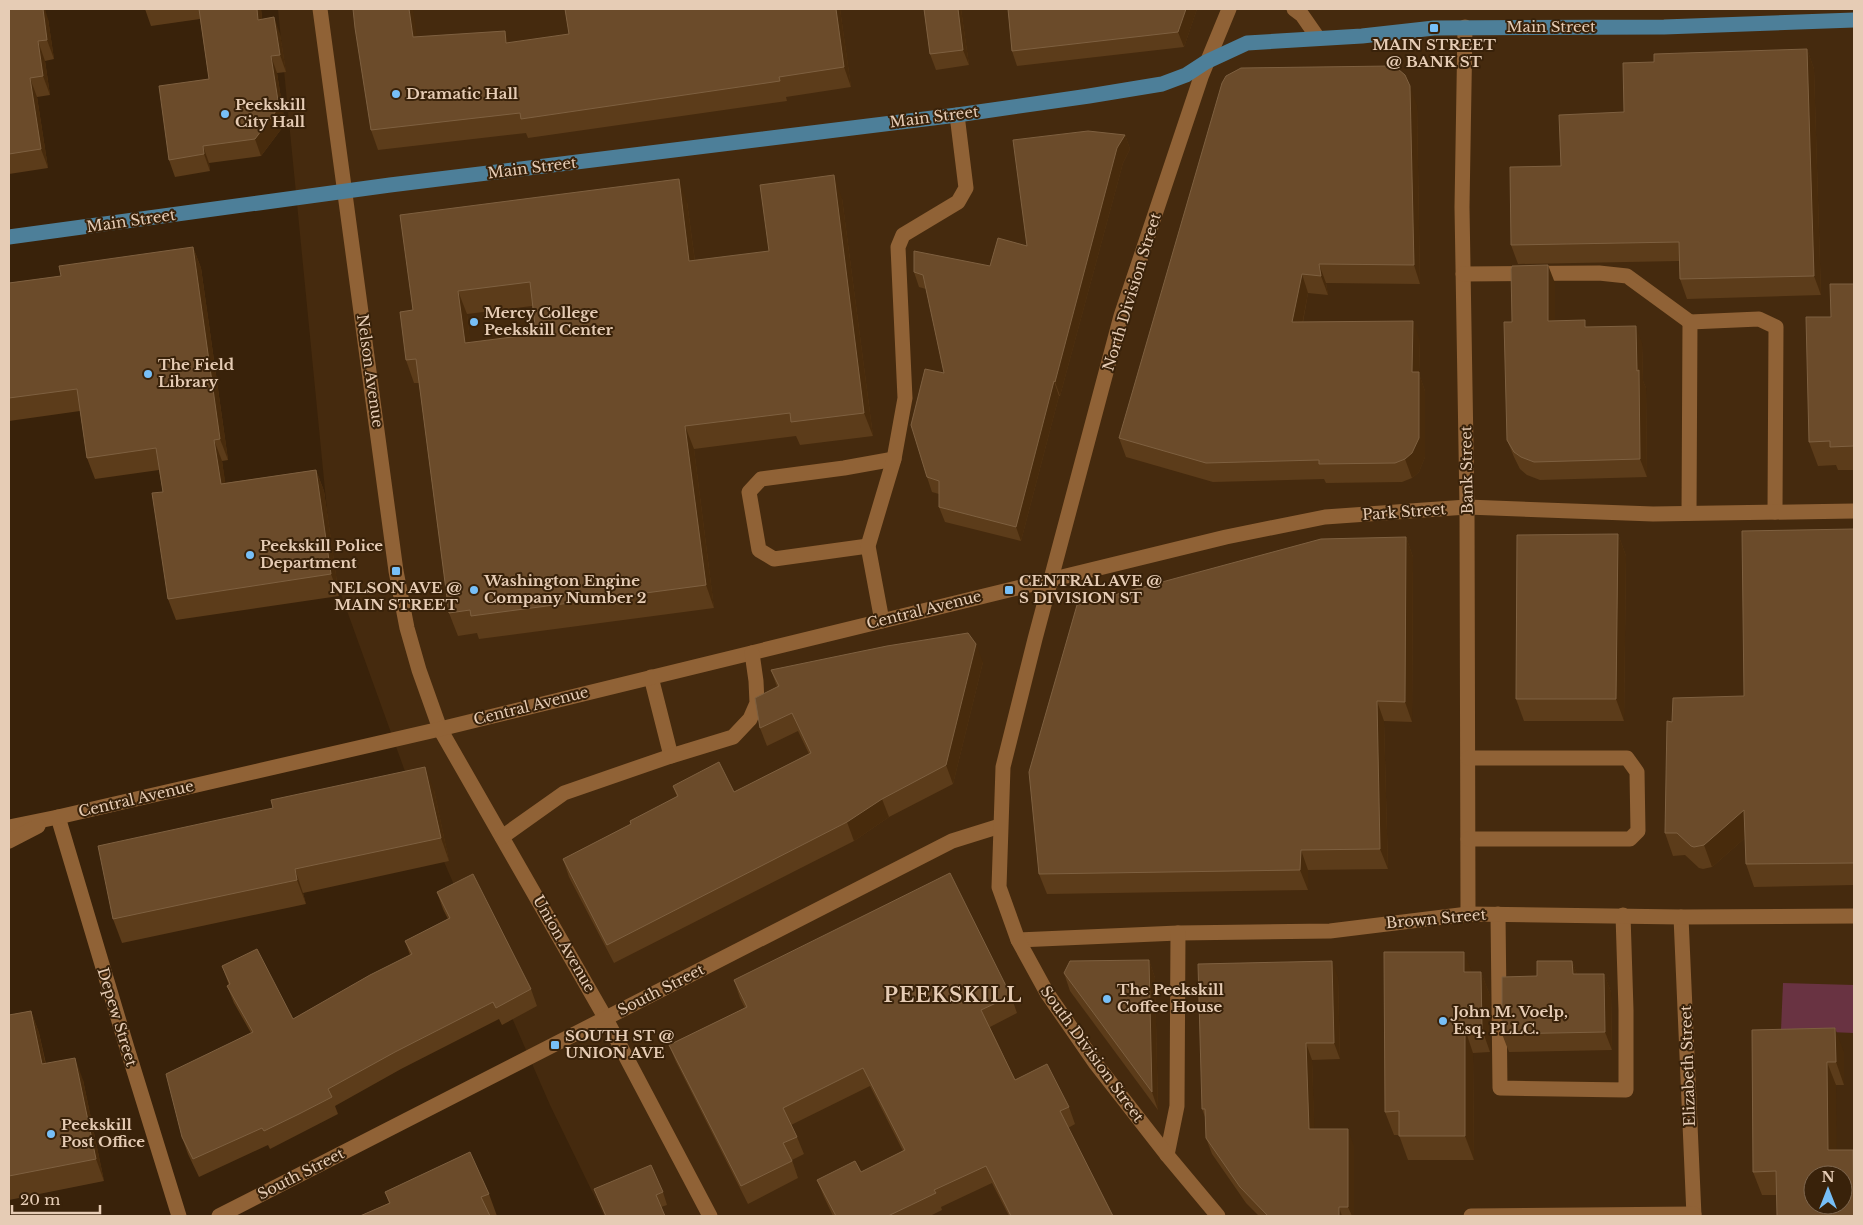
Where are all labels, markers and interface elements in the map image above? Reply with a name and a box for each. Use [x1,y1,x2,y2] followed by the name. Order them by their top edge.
[1506,17,1596,36] street label: Main Street
[1428,22,1440,34] marker: MAIN STREET @ BANK ST
[1372,35,1496,71] place label: MAIN STREET @ BANK ST
[406,84,519,103] place label: Dramatic Hall
[390,88,402,100] marker: Dramatic Hall
[235,95,307,131] place label: Peekskill City Hall
[888,102,980,131] street label: Main Street
[219,108,231,120] marker: Peekskill City Hall
[486,153,578,182] street label: Main Street
[85,205,177,236] street label: Main Street
[1098,210,1165,373] street label: North Division Street
[484,303,613,339] place label: Mercy College Peekskill Center
[353,313,388,429] street label: Nelson Avenue
[468,316,480,328] marker: Mercy College Peekskill Center
[158,355,235,391] place label: The Field Library
[142,368,154,380] marker: The Field Library
[1456,425,1477,514] street label: Bank Street
[1361,499,1447,524] street label: Park Street
[260,536,383,572] place label: Peekskill Police Department
[244,549,256,561] marker: Peekskill Police Department
[390,565,402,577] marker: NELSON AVE @ MAIN STREET
[483,571,647,607] place label: Washington Engine Company Number 2
[1019,571,1162,607] place label: CENTRAL AVE @ S DIVISION ST
[330,578,462,614] place label: NELSON AVE @ MAIN STREET
[468,584,480,596] marker: Washington Engine Company Number 2
[1003,584,1015,596] marker: CENTRAL AVE @ S DIVISION ST
[864,586,983,633] street label: Central Avenue
[471,682,590,729] street label: Central Avenue
[76,776,195,821] street label: Central Avenue
[529,892,600,996] street label: Union Avenue
[1385,905,1487,932] street label: Brown Street
[614,959,708,1020] street label: South Street
[93,965,142,1069] street label: Depew Street
[1117,980,1224,1016] place label: The Peekskill Coffee House
[1037,982,1148,1126] street label: South Division Street
[884,983,1022,1007] district label: PEEKSKILL
[1101,993,1113,1005] marker: The Peekskill Coffee House
[1450,1002,1568,1038] place label: John M. Voelp, Esq. PLLC.
[1676,1005,1699,1127] street label: Elizabeth Street
[1437,1015,1449,1027] marker: John M. Voelp, Esq. PLLC.
[565,1026,675,1062] place label: SOUTH ST @ UNION AVE
[549,1039,561,1051] marker: SOUTH ST @ UNION AVE
[61,1115,145,1151] place label: Peekskill Post Office
[45,1128,57,1140] marker: Peekskill Post Office
[254,1143,348,1204] street label: South Street
[1803,1165,1853,1215] north arrow
[1821,1168,1835,1186] text: N
[12,1182,100,1214] scale bar
[20,1190,60,1209] text: 20 m

